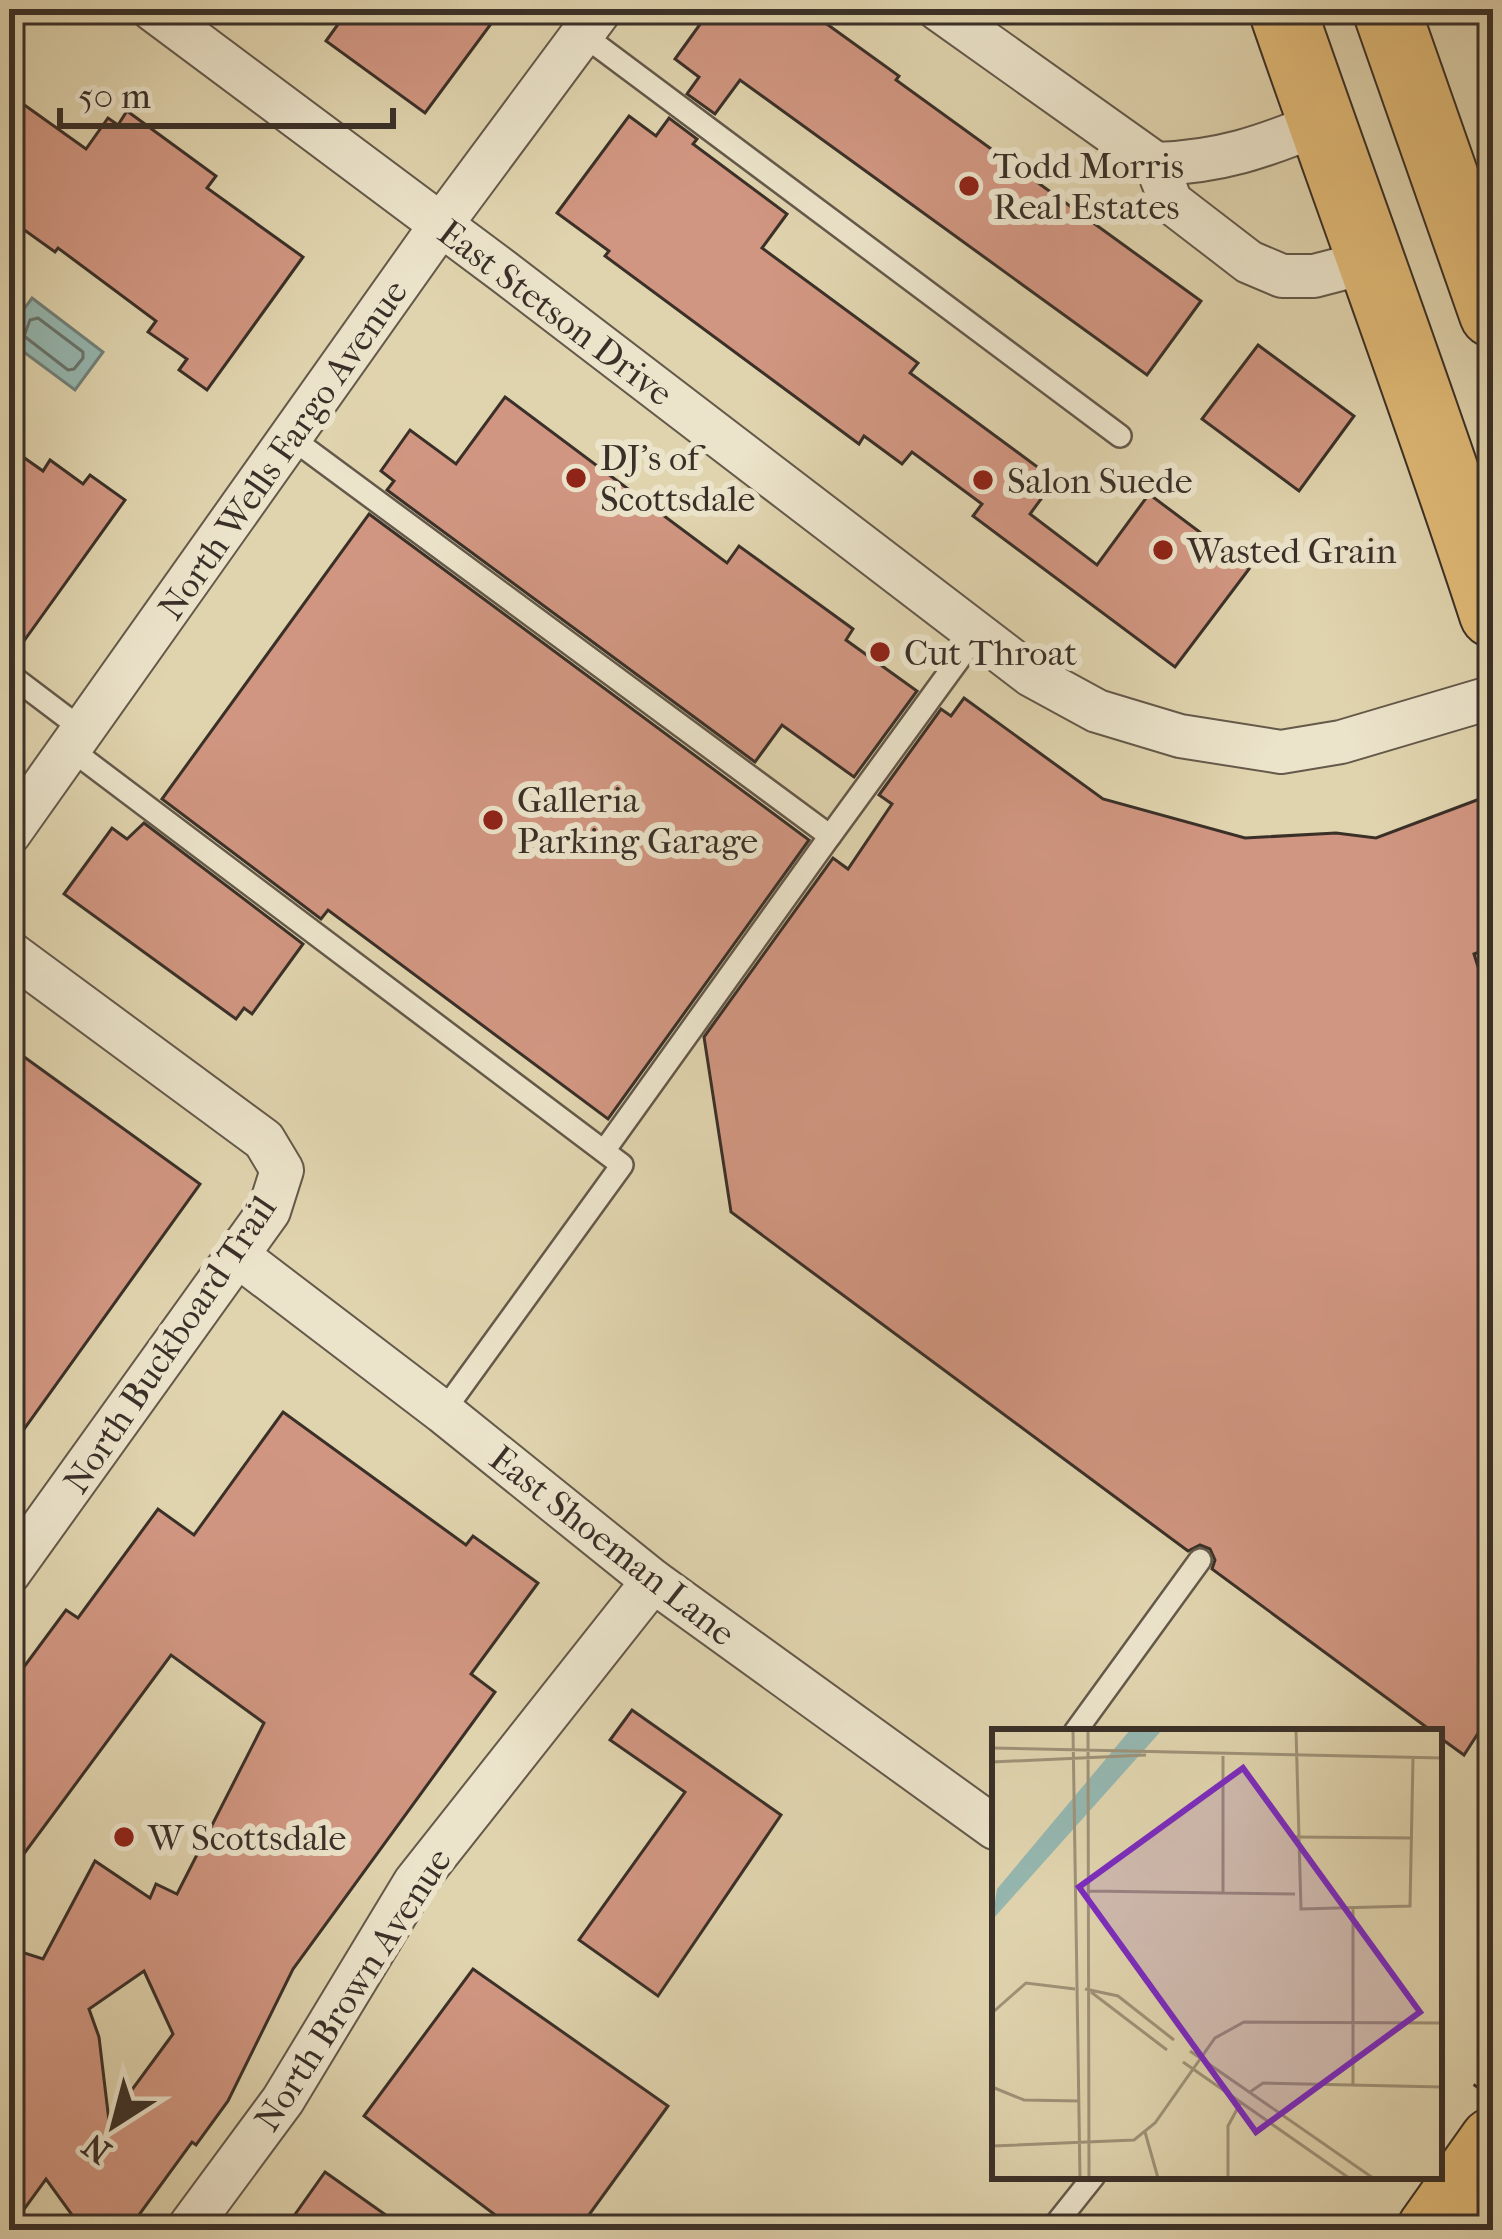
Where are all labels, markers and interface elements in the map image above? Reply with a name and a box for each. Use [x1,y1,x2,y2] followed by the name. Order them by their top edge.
[60,54,393,128] scale bar
[78,75,151,117] text: 50 m
[993,145,1184,228] place label: Todd Morris Real Estates
[956,173,982,199] marker: Todd Morris Real Estates
[430,211,681,415] street label: East Stetson Drive
[150,272,416,627] street label: North Wells Fargo Avenue
[600,437,755,520] place label: DJ's of Scottsdale
[1007,460,1192,502] place label: Salon Suede
[563,465,589,491] marker: DJ's of Scottsdale
[970,467,996,493] marker: Salon Suede
[1186,530,1397,572] place label: Wasted Grain
[1150,537,1176,563] marker: Wasted Grain
[904,632,1077,674] place label: Cut Throat
[867,639,893,665] marker: Cut Throat
[517,779,758,862] place label: Galleria Parking Garage
[480,807,506,833] marker: Galleria Parking Garage
[55,1188,285,1501] street label: North Buckboard Trail
[482,1437,743,1654] street label: East Shoeman Lane
[992,1729,1442,2179] inset map
[147,1817,346,1859] place label: W Scottsdale
[111,1824,137,1850] marker: W Scottsdale
[246,1840,460,2139] street label: North Brown Avenue
[54,2065,174,2185] north arrow
[76,2125,119,2171] text: N

